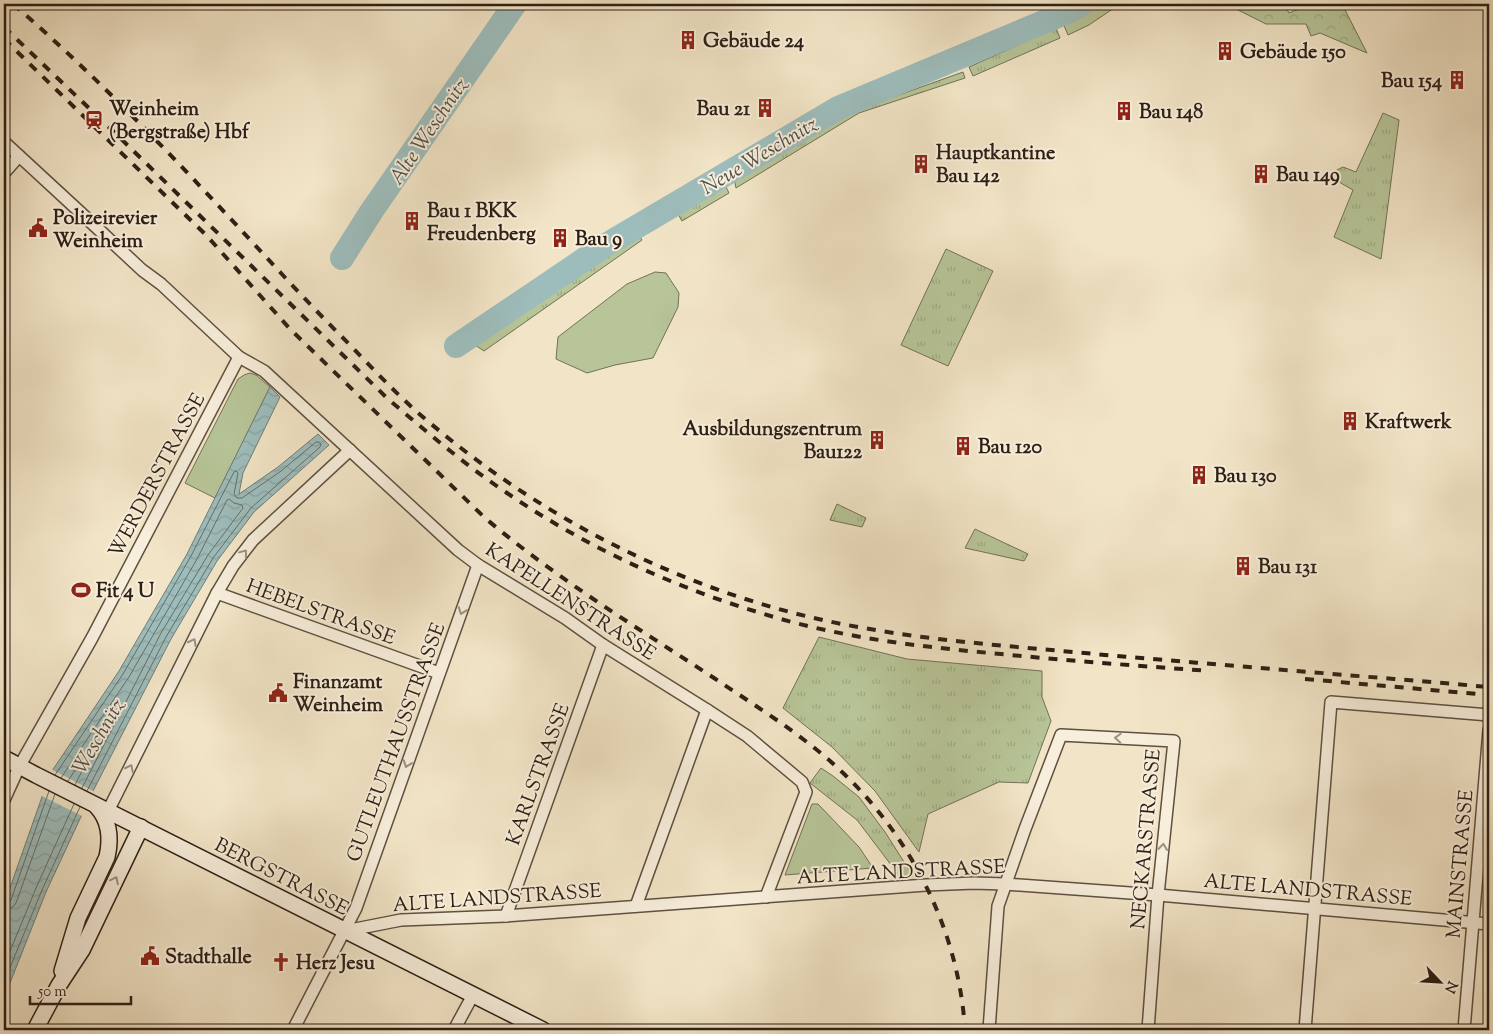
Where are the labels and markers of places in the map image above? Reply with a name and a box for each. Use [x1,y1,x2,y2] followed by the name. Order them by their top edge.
[703,28,804,57] place label: Gebäude 24
[677,29,699,51] building icon: Gebäude 24
[1240,39,1346,68] place label: Gebäude 150
[1214,40,1236,62] building icon: Gebäude 150
[1381,68,1442,97] place label: Bau 154
[1446,69,1468,91] building icon: Bau 154
[109,96,251,148] place label: Weinheim (Bergstraße) Hbf
[697,96,750,125] place label: Bau 21
[754,97,776,119] building icon: Bau 21
[1139,99,1203,128] place label: Bau 148
[1113,100,1135,122] building icon: Bau 148
[83,109,105,131] station icon: Weinheim (Bergstraße) Hbf
[936,140,1055,192] place label: Hauptkantine Bau 142
[910,153,932,175] building icon: Hauptkantine Bau 142
[1276,162,1340,191] place label: Bau 149
[1250,163,1272,185] building icon: Bau 149
[427,198,536,250] place label: Bau 1 BKK Freudenberg
[53,205,158,257] place label: Polizeirevier Weinheim
[401,210,423,232] building icon: Bau 1 BKK Freudenberg
[27,217,49,239] public building icon: Polizeirevier Weinheim
[575,226,622,255] place label: Bau 9
[549,227,571,249] building icon: Bau 9
[1365,409,1452,438] place label: Kraftwerk
[1339,410,1361,432] building icon: Kraftwerk
[683,416,863,468] place label: Ausbildungszentrum Bau122
[866,429,888,451] building icon: Ausbildungszentrum Bau122
[978,434,1042,463] place label: Bau 120
[952,435,974,457] building icon: Bau 120
[1214,463,1277,492] place label: Bau 130
[1188,464,1210,486] building icon: Bau 130
[1258,554,1317,583] place label: Bau 131
[1232,555,1254,577] building icon: Bau 131
[96,578,155,607] place label: Fit 4 U
[70,579,92,601] sports icon: Fit 4 U
[293,669,384,721] place label: Finanzamt Weinheim
[267,682,289,704] public building icon: Finanzamt Weinheim
[165,944,252,973] place label: Stadthalle
[139,945,161,967] public building icon: Stadthalle
[296,950,375,979] place label: Herz Jesu
[270,951,292,973] church icon: Herz Jesu

